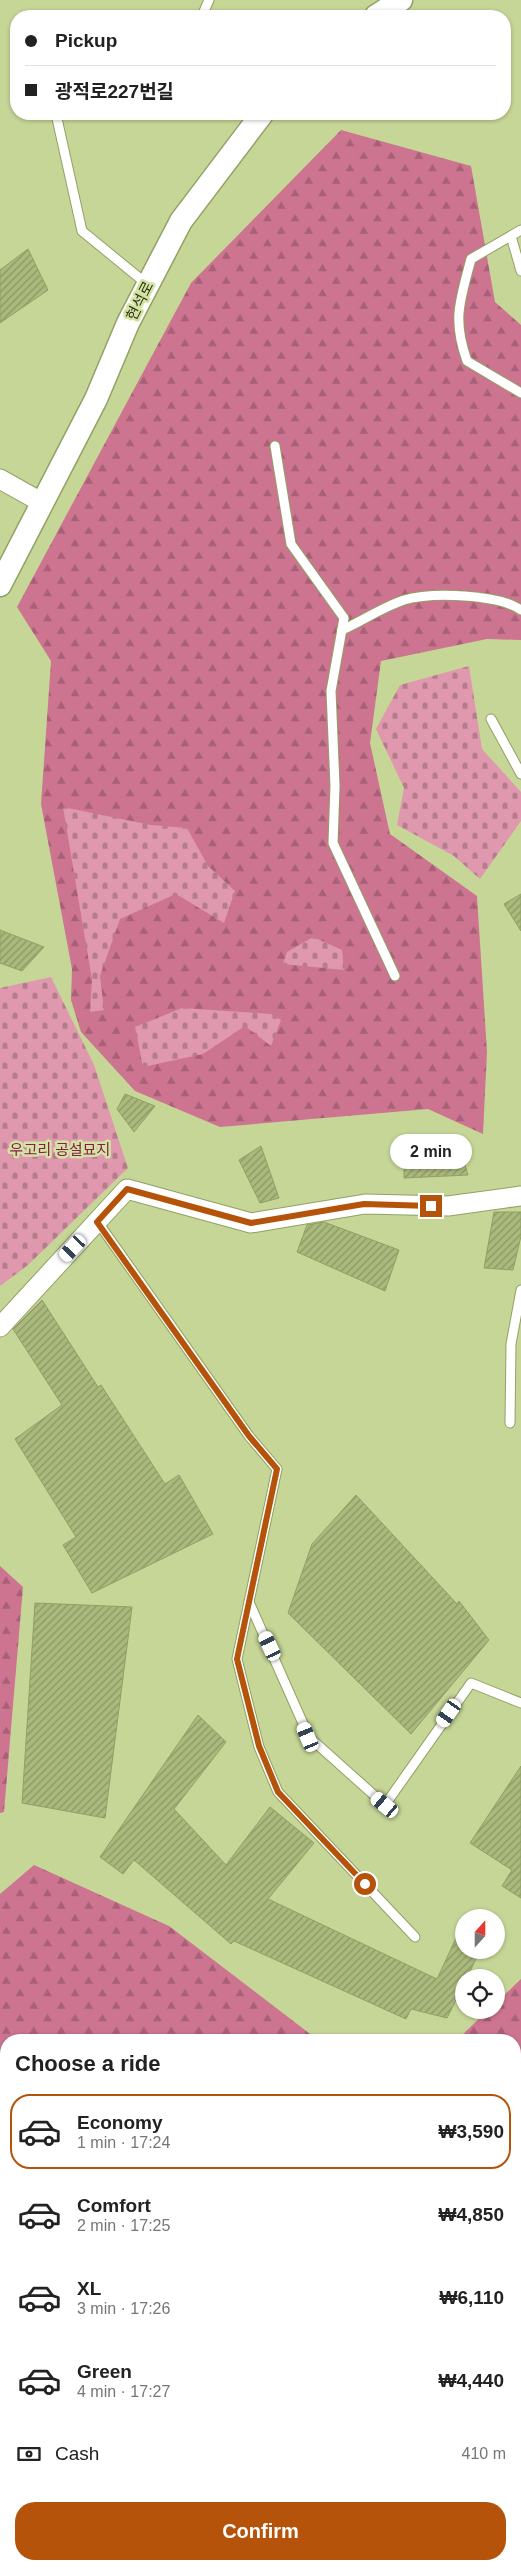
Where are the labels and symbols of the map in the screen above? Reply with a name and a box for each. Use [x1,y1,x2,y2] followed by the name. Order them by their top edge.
[123,278,157,323] street label: 현석로
[390,1134,472,1168] callout: 2 min
[10,1141,110,1158] park label: 우고리 공설묘지
[420,1195,442,1217] route end
[57,1232,88,1264] car
[256,1629,283,1663] car
[434,1696,463,1730] car
[295,1720,320,1754] car
[368,1790,401,1820] car
[354,1873,376,1895] route start
[455,1909,505,1959] north arrow

